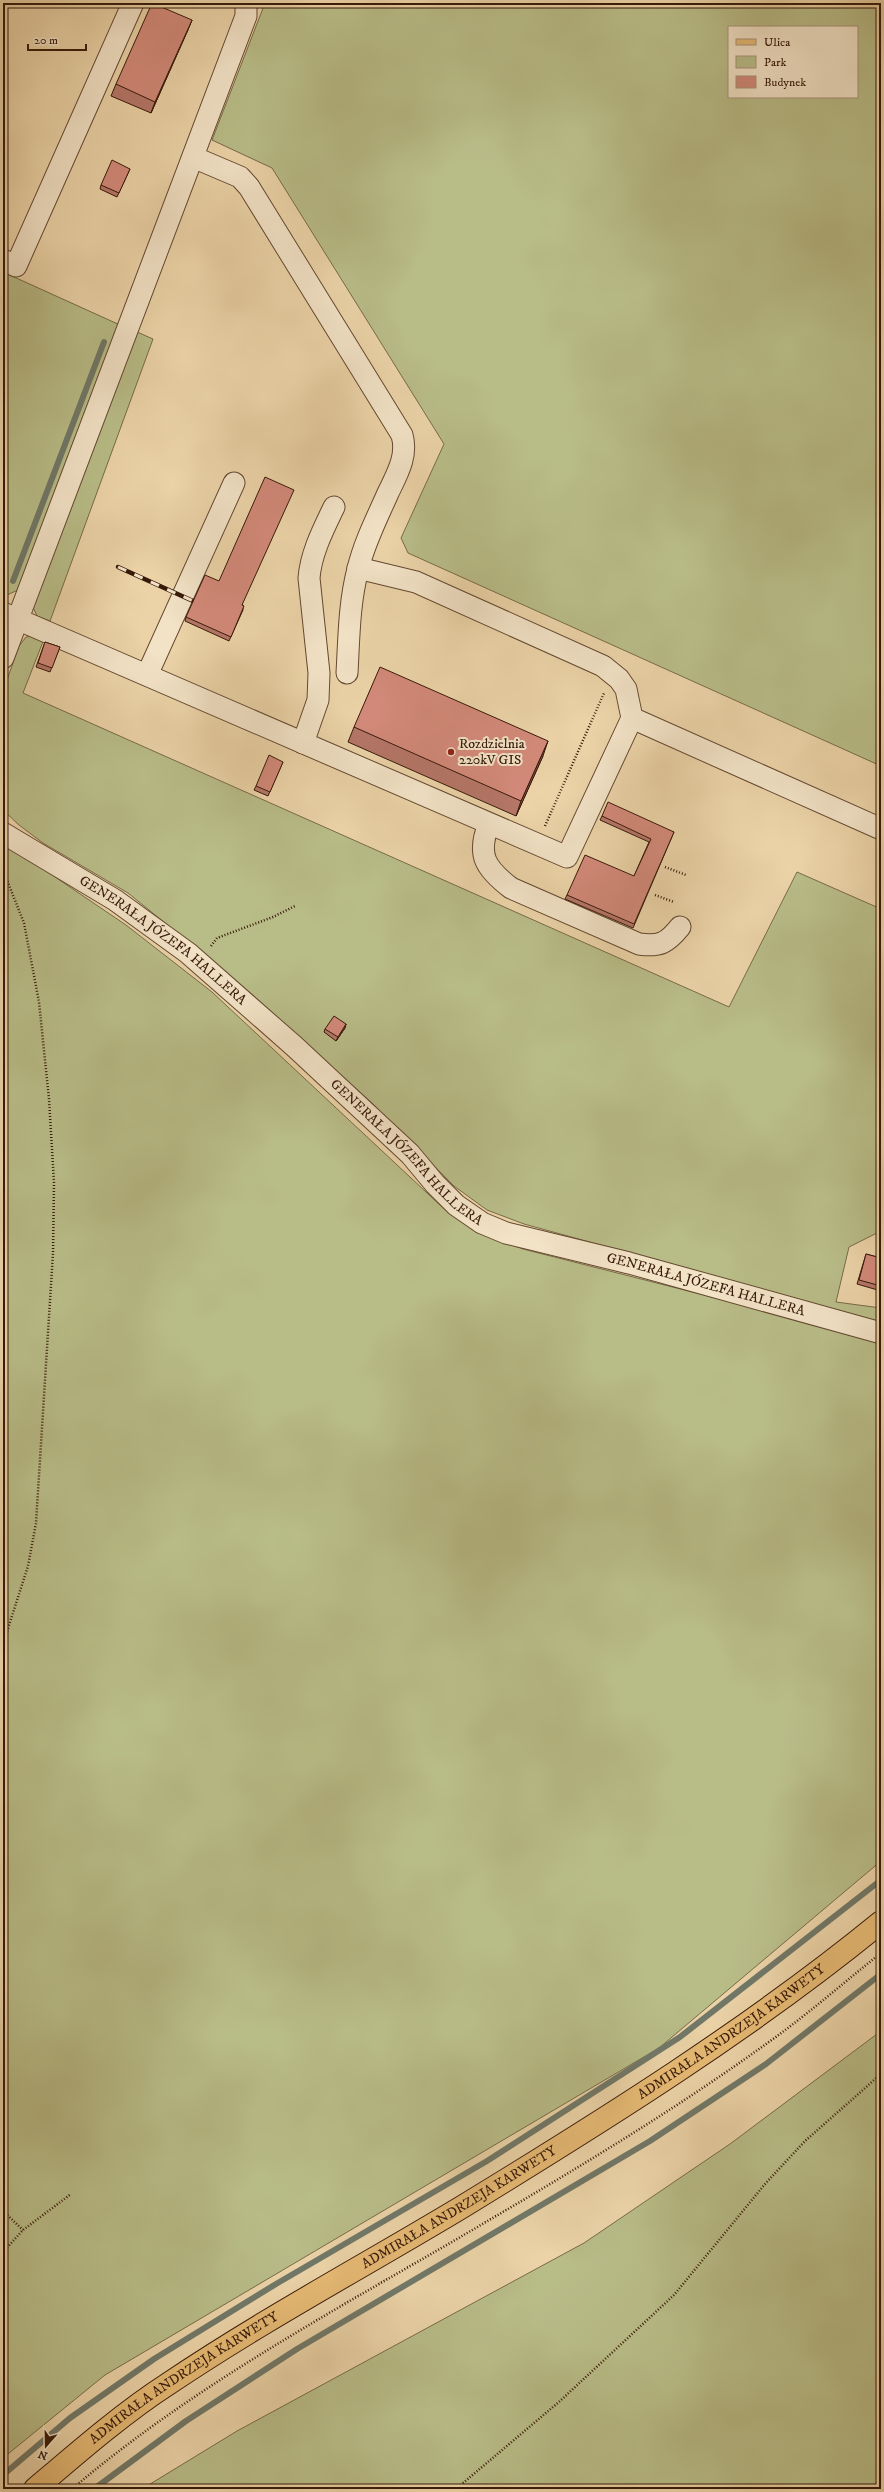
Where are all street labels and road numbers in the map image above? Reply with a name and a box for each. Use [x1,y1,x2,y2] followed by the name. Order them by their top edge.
[76,872,251,1010] street label: GENERAŁA JÓZEFA HALLERA
[326,1075,487,1230] street label: GENERAŁA JÓZEFA HALLERA
[605,1249,808,1321] street label: GENERAŁA JÓZEFA HALLERA
[634,1960,829,2104] street label: ADMIRAŁA ANDRZEJA KARWETY
[358,2142,560,2273] street label: ADMIRAŁA ANDRZEJA KARWETY
[86,2308,282,2448] street label: ADMIRAŁA ANDRZEJA KARWETY

